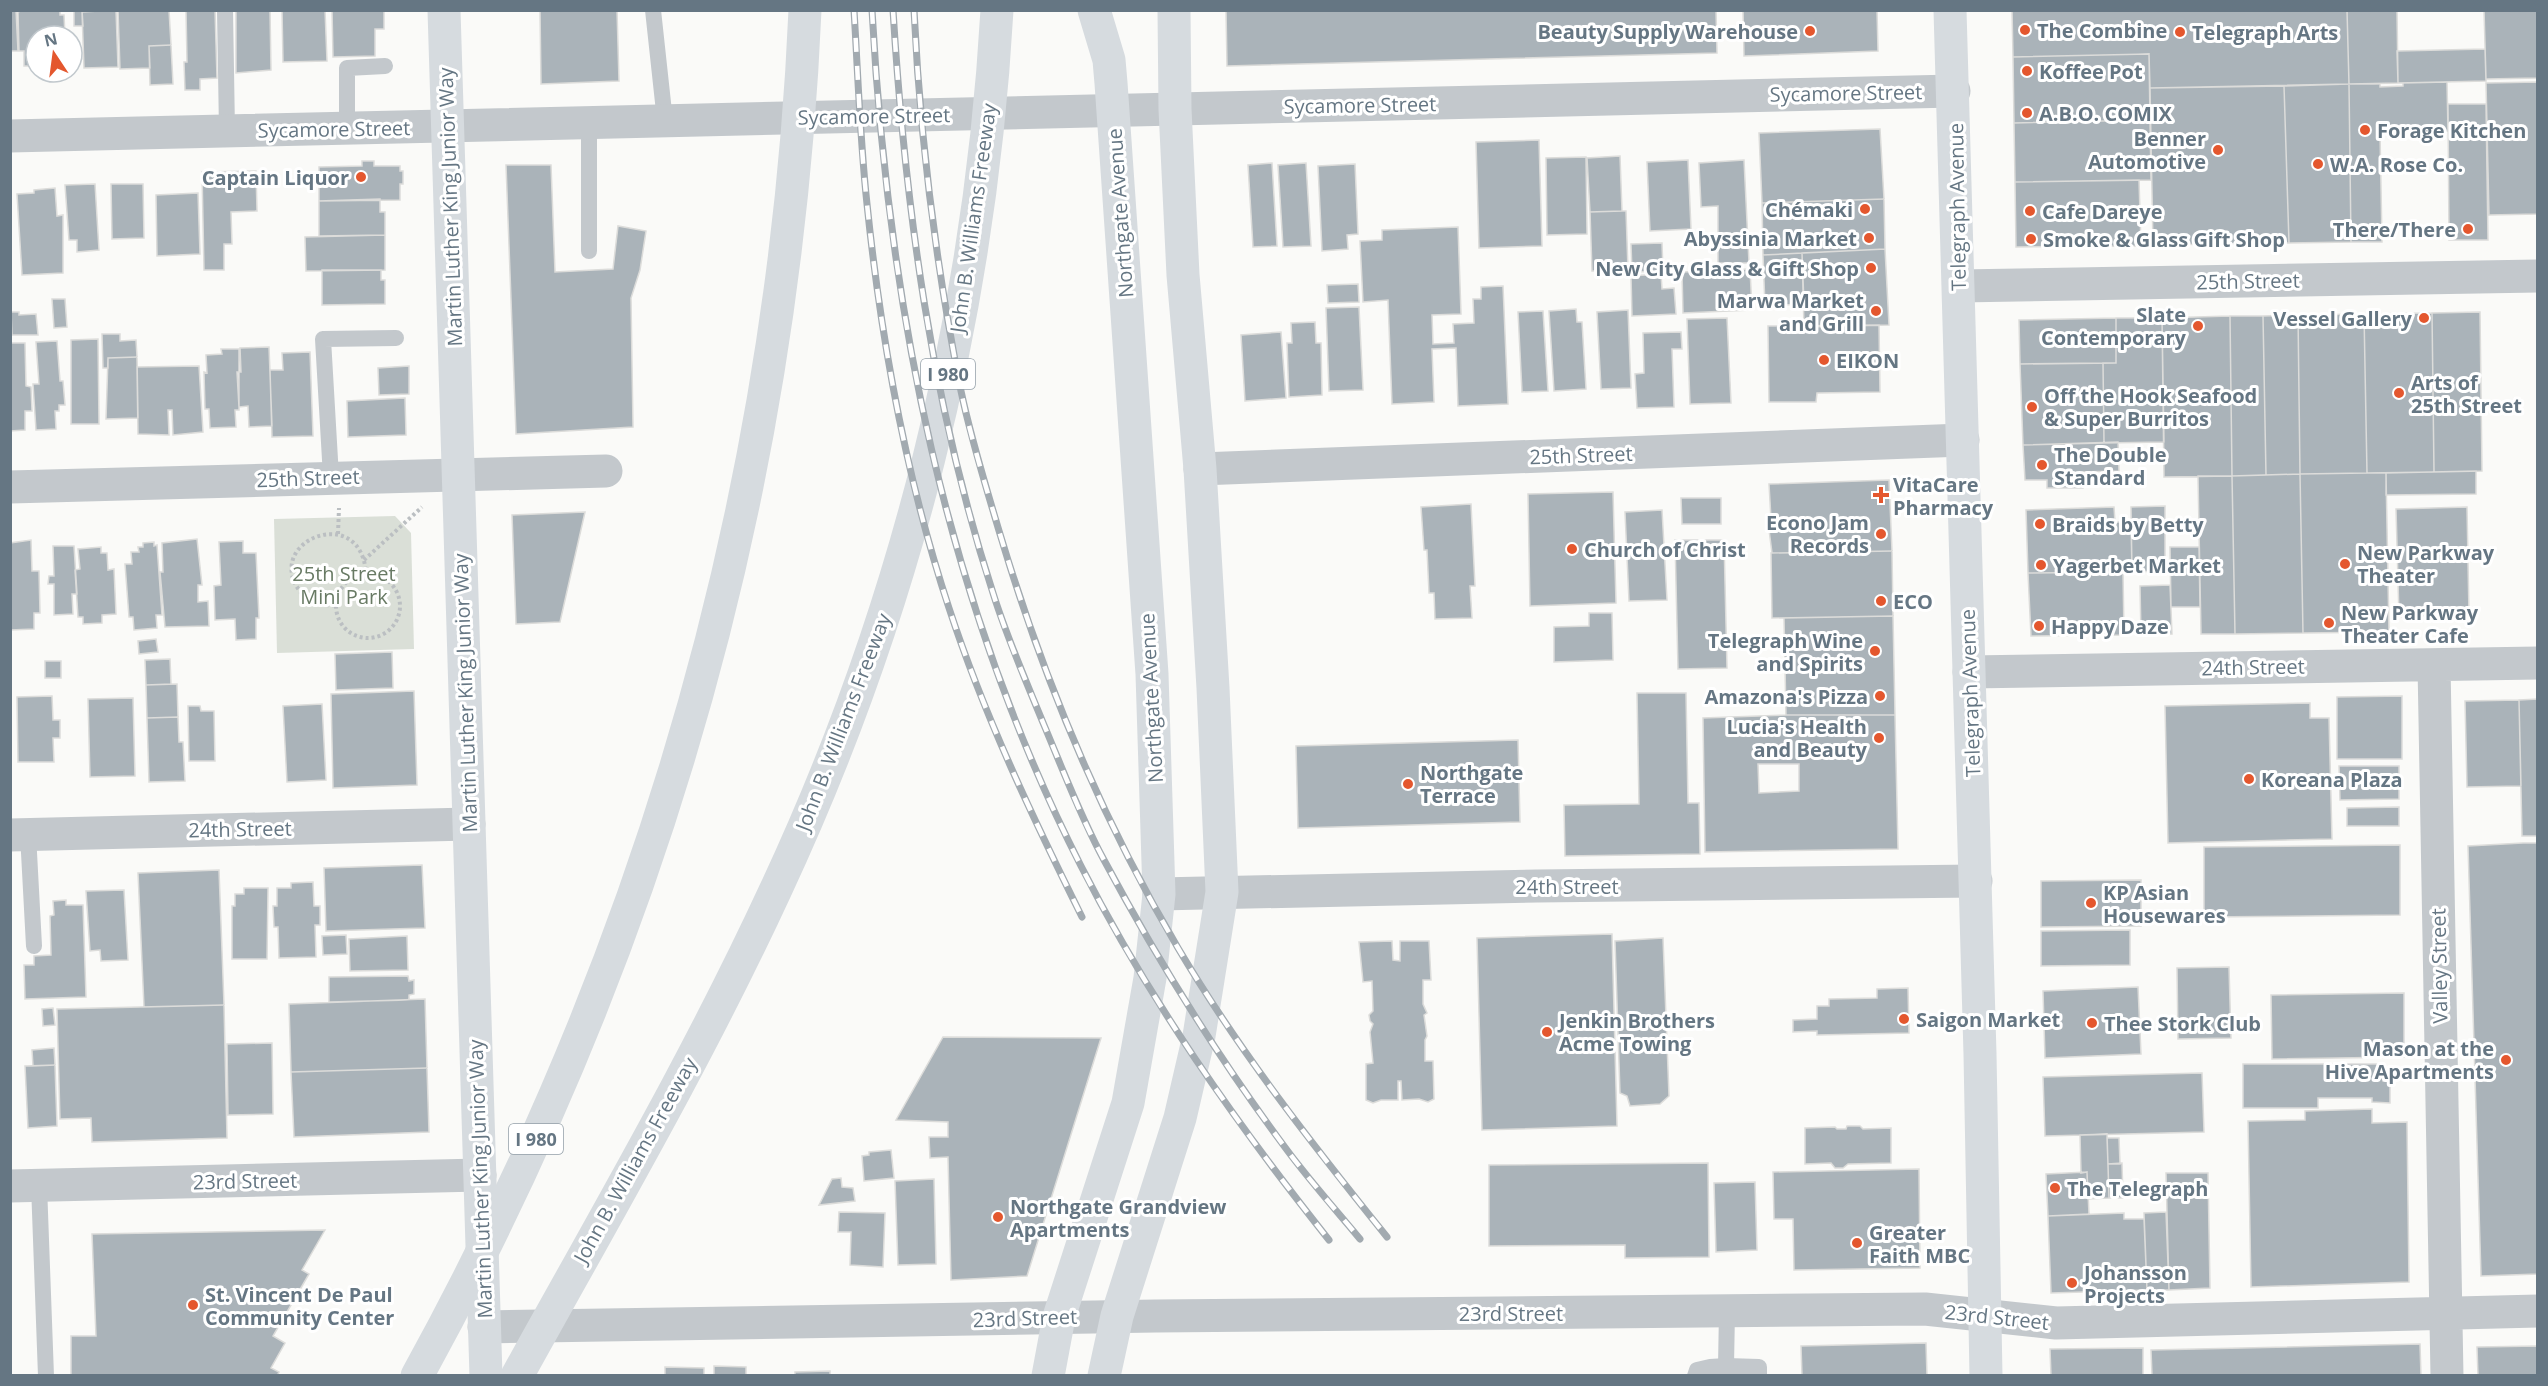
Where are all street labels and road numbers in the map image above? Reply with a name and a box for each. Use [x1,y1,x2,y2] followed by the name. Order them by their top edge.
[432,66,468,347] street label: Martin Luther King Junior Way
[1769,78,1923,108] street label: Sycamore Street
[1283,90,1437,120] street label: Sycamore Street
[797,101,951,131] street label: Sycamore Street
[943,101,1003,336] street label: John B. Williams Freeway
[257,114,411,144] street label: Sycamore Street
[1942,123,1972,291] street label: Telegraph Avenue
[1101,127,1139,299] street label: Northgate Avenue
[2196,267,2300,295] street label: 25th Street
[921,359,975,389] road number: I 980
[1529,440,1633,470] street label: 25th Street
[256,463,360,493] street label: 25th Street
[447,552,483,833] street label: Martin Luther King Junior Way
[788,608,897,837] street label: John B. Williams Freeway
[1954,609,1986,777] street label: Telegraph Avenue
[1133,612,1169,784] street label: Northgate Avenue
[2201,653,2305,681] street label: 24th Street
[188,815,292,843] street label: 24th Street
[1515,873,1619,900] street label: 24th Street
[2424,908,2454,1024] street label: Valley Street
[462,1038,498,1319] street label: Martin Luther King Junior Way
[566,1052,703,1269] street label: John B. Williams Freeway
[509,1124,563,1154] road number: I 980
[193,1167,297,1195] street label: 23rd Street
[1944,1298,2050,1336] street label: 23rd Street
[1459,1300,1563,1327] street label: 23rd Street
[972,1303,1078,1333] street label: 23rd Street

